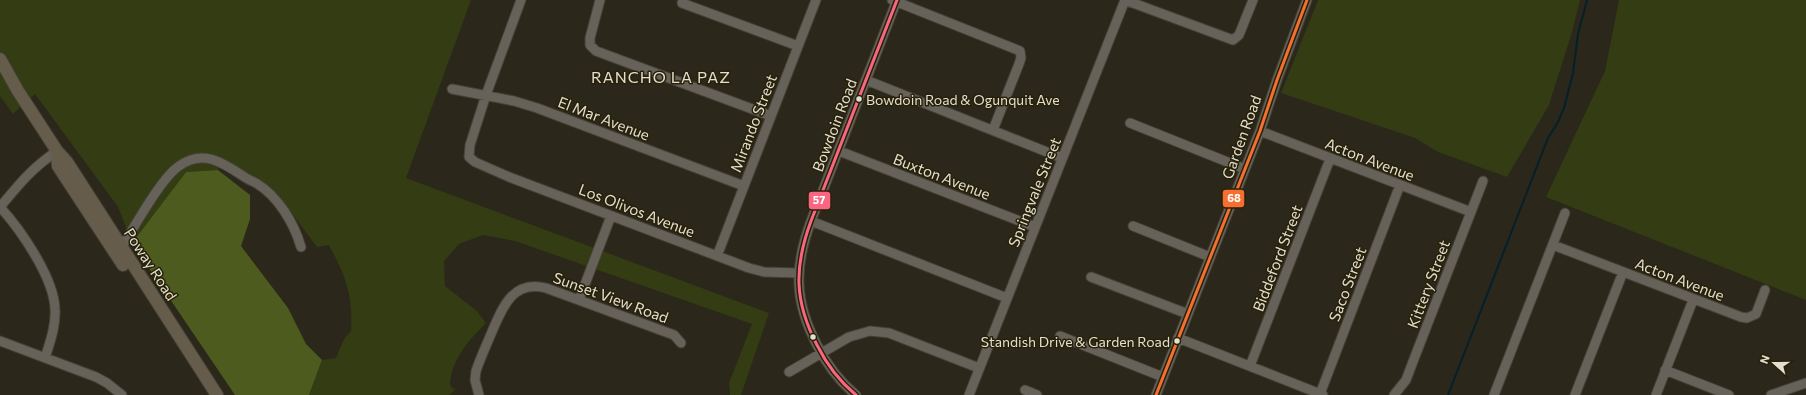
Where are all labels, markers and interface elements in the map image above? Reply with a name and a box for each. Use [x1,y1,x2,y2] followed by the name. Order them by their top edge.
[591,67,731,86] district label: RANCHO LA PAZ
[726,72,780,174] street label: Mirando Street
[808,76,860,174] street label: Bowdoin Road
[866,91,1060,108] place label: Bowdoin Road & Ogunquit Ave
[556,92,652,144] street label: El Mar Avenue
[1218,93,1264,181] street label: Garden Road
[854,94,864,104] marker: Bowdoin Road & Ogunquit Ave
[1323,134,1417,184] street label: Acton Avenue
[1004,135,1064,249] street label: Springvale Street
[891,149,993,203] street label: Buxton Avenue
[576,180,698,240] street label: Los Olivos Avenue
[1222,189,1245,208] line badge: 68
[808,191,831,210] line badge: 57
[1227,191,1241,204] text: 68
[813,193,825,206] text: 57
[1248,202,1306,314] street label: Biddeford Street
[121,224,181,304] street label: Poway Road
[1403,237,1453,331] street label: Kittery Street
[1325,244,1369,324] street label: Saco Street
[1633,254,1727,304] street label: Acton Avenue
[551,268,671,326] street label: Sunset View Road
[808,332,818,342] unlabelled marker
[981,333,1170,350] place label: Standish Drive & Garden Road
[1172,336,1182,346] marker: Standish Drive & Garden Road
[1754,343,1794,383] north arrow
[1757,353,1772,365] text: N

